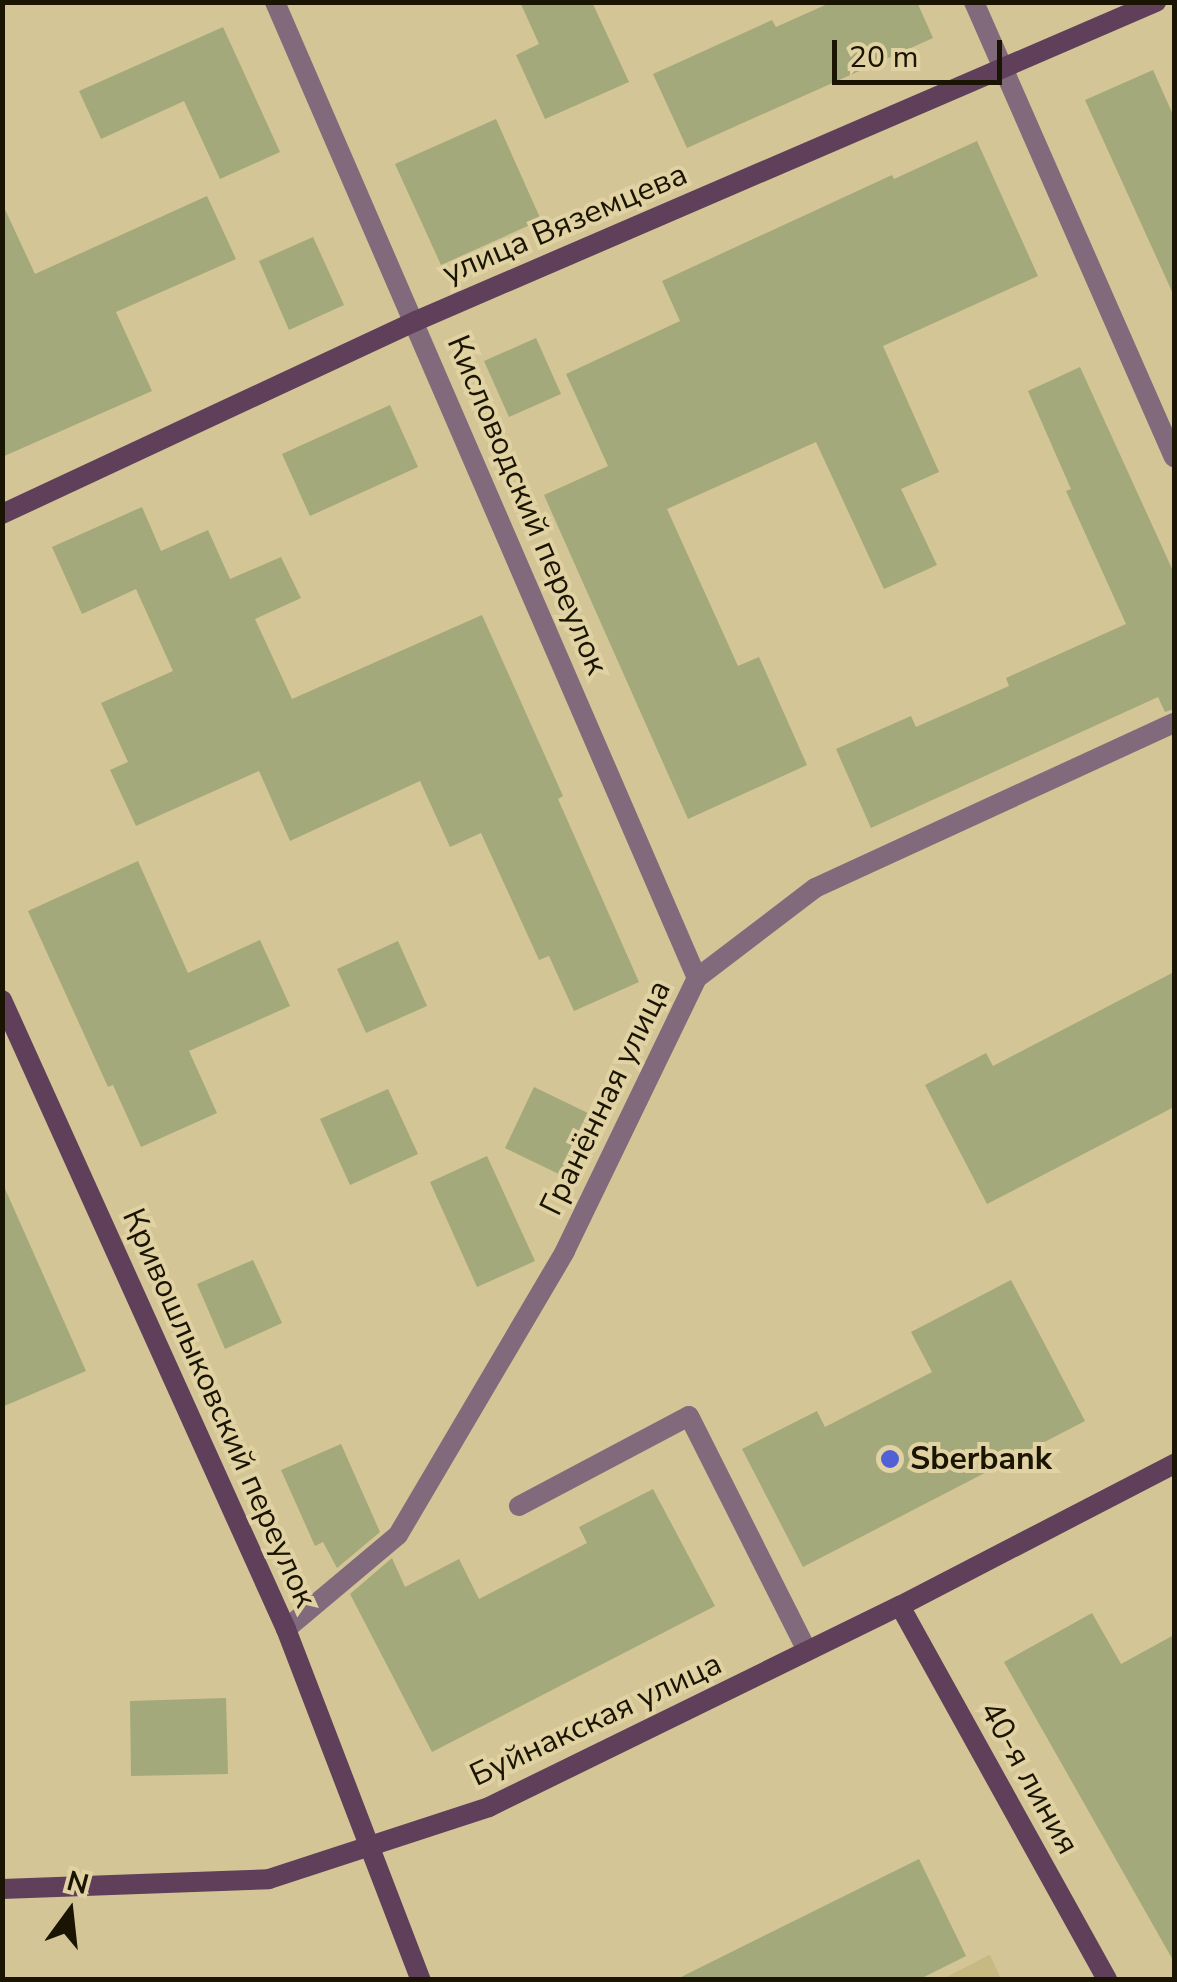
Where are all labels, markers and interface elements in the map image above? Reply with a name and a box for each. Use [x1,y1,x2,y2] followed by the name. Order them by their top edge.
[837,20,1007,82] scale bar
[849,37,918,78] text: 20 m
[437,155,693,293] street label: улица Вяземцева
[438,330,616,680] street label: Кисловодский переулок
[532,974,680,1222] street label: Гранённая улица
[114,1203,324,1613] street label: Кривошлыковский переулок
[910,1440,1052,1478] place label: Sberbank
[879,1448,901,1470] marker: Sberbank
[464,1645,728,1795] street label: Буйнакская улица
[971,1695,1087,1861] street label: 40-я линия
[20,1862,120,1962] north arrow
[63,1862,93,1904] text: N

